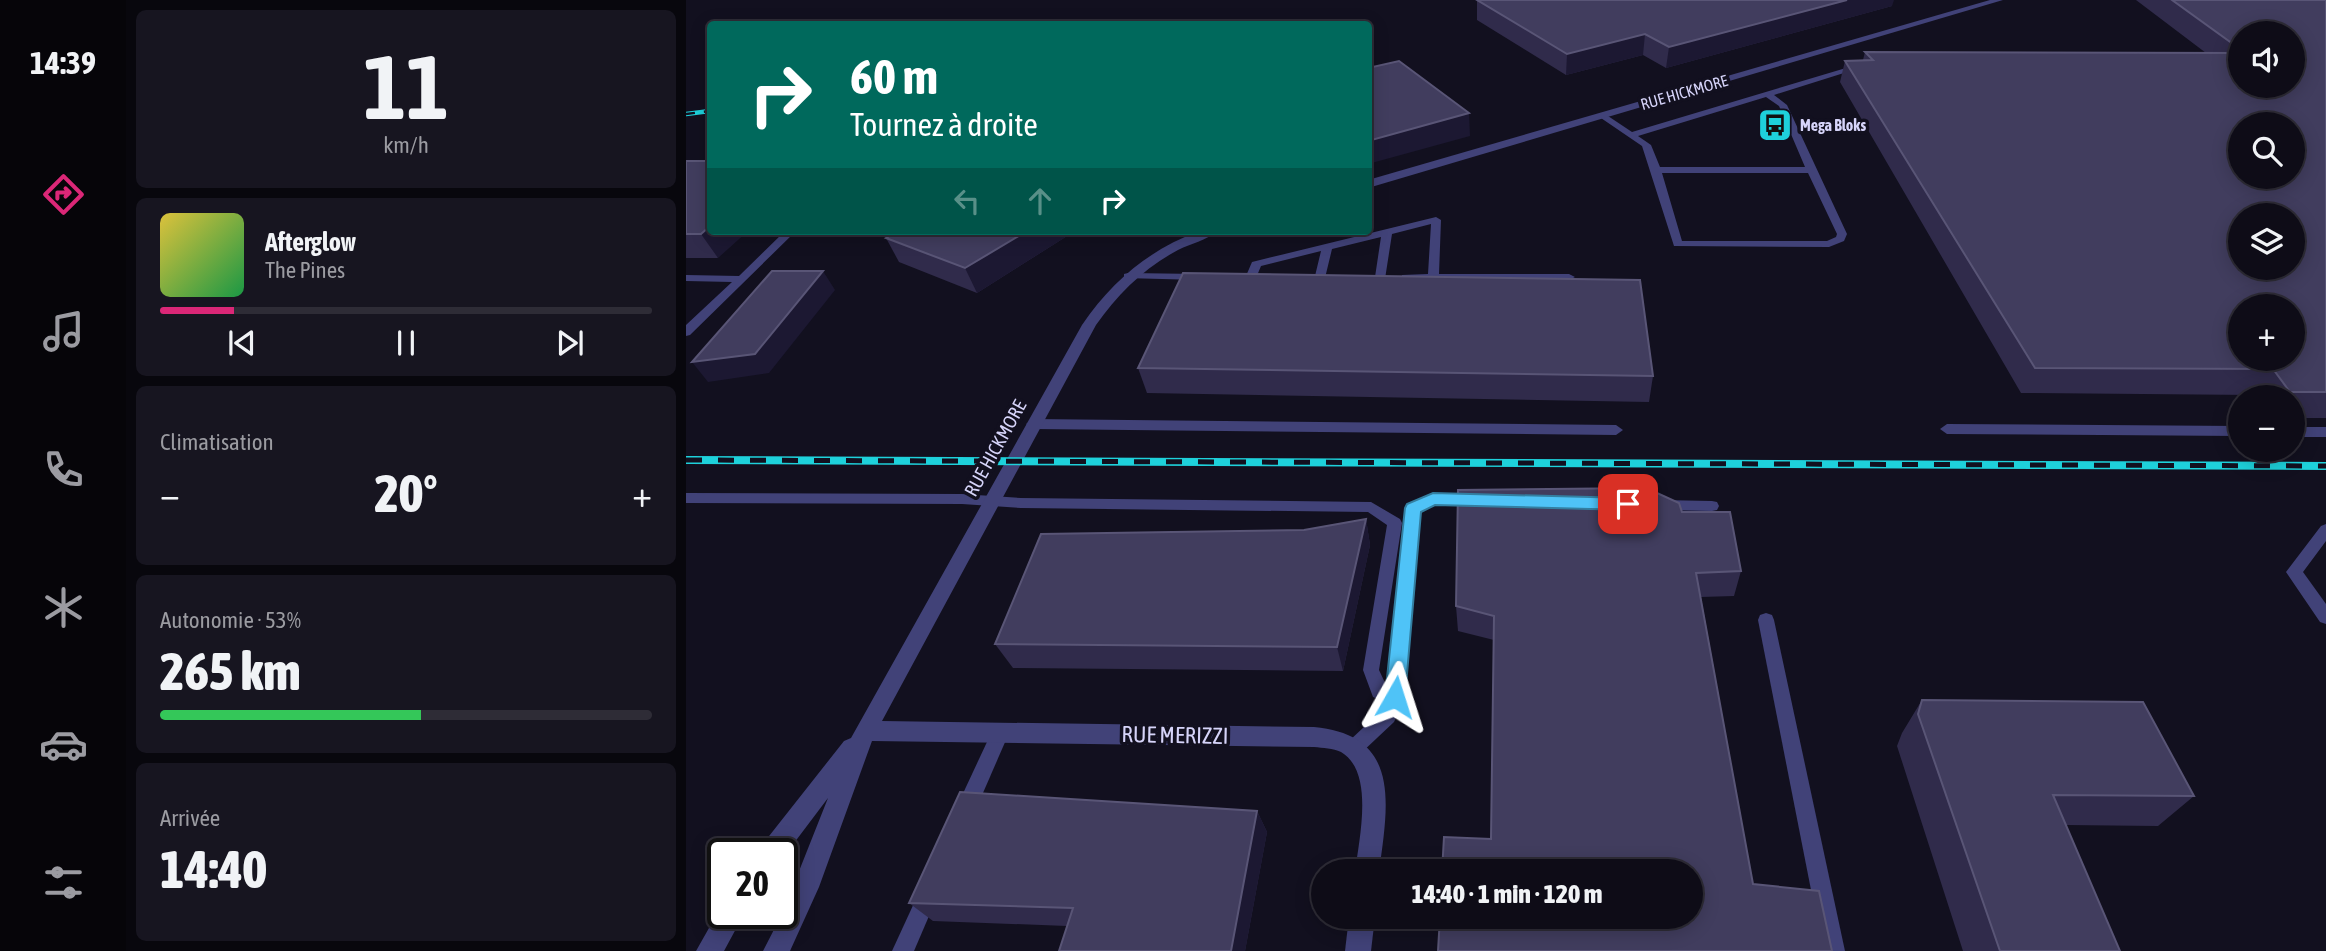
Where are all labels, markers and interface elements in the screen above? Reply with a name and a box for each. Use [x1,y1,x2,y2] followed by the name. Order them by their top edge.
[2228,21,2305,462] map controls
[2228,21,2305,98] button: sound
[363,34,449,138] text: 11
[30,44,96,81] text: 14:39
[850,48,938,104] text: 60 m
[735,49,826,140] icon: right
[1638,71,1730,113] street label: RUE HICKMORE
[850,106,1038,143] text: Tournez à droite
[1756,106,1794,144] bus stop icon: Mega Bloks
[2228,112,2305,189] button: search
[1800,116,1866,134] place label: Mega Bloks
[383,132,429,158] text: km/h
[39,170,88,219] icon: directions
[948,182,986,220] icon: left
[1021,182,1059,220] icon: ahead
[1094,182,1132,220] icon: right
[2228,203,2305,280] button: layers
[265,227,356,257] text: Afterglow
[265,257,345,283] text: The Pines
[2228,294,2305,371] button: +
[39,307,88,356] icon: music
[223,324,261,362] icon: previous
[387,324,425,362] icon: pause
[551,324,589,362] icon: next
[2228,385,2305,462] button: −
[960,396,1030,500] street label: RUE HICKMORE
[160,429,274,455] text: Climatisation
[39,445,88,494] icon: phone
[374,463,438,523] text: 20°
[160,472,180,515] text: −
[632,472,652,515] text: +
[1598,474,1658,534] pin
[1609,485,1647,523] icon: arrive
[39,583,88,632] icon: climate
[160,607,301,633] text: Autonomie · 53%
[160,641,301,701] text: 265 km
[1358,660,1432,734] position arrow
[39,720,88,769] icon: car
[1121,721,1229,749] street label: RUE MERIZZI
[160,805,220,831] text: Arrivée
[707,838,798,929] speed limit sign: 20
[160,839,267,899] text: 14:40
[39,858,88,907] icon: filters
[1412,879,1602,909] text: 14:40 · 1 min · 120 m

